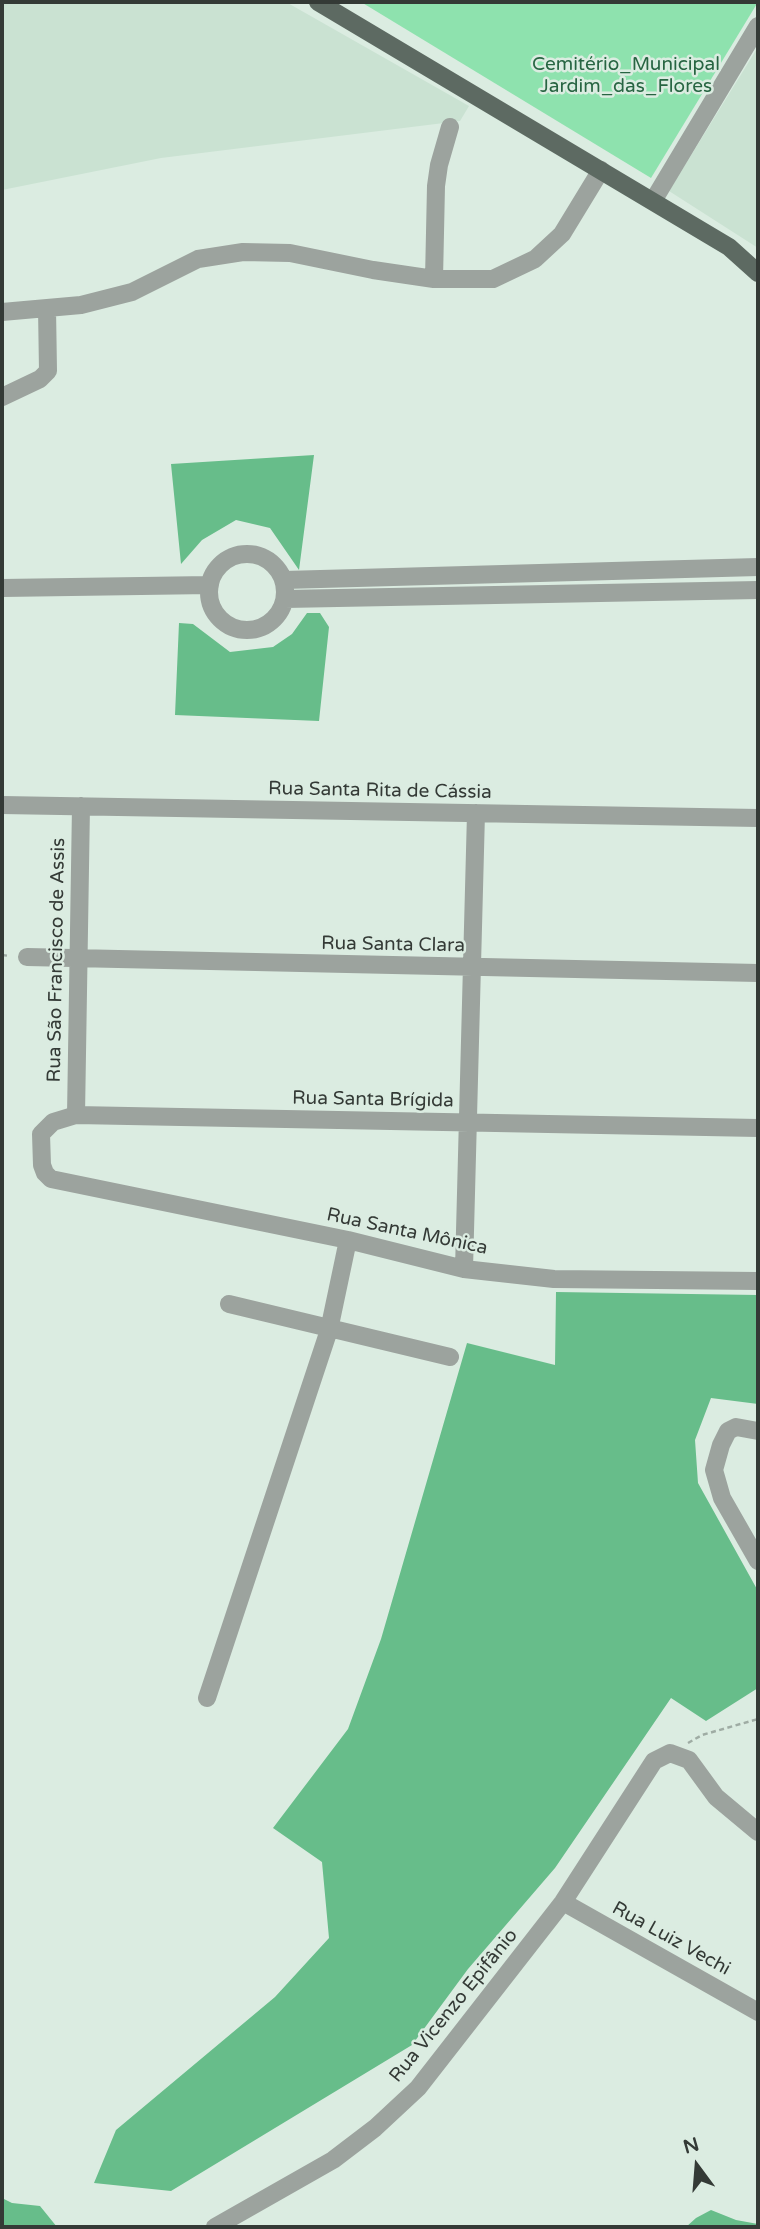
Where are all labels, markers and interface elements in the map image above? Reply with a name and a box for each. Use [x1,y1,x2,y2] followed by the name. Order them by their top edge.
[532,54,720,98] park label: Cemitério_Municipal Jardim_das_Flores
[268,778,492,804] street label: Rua Santa Rita de Cássia
[43,838,71,1082] street label: Rua São Francisco de Assis
[321,932,465,958] street label: Rua Santa Clara
[292,1087,454,1113] street label: Rua Santa Brígida
[324,1204,490,1260] street label: Rua Santa Mônica
[608,1897,734,1981] street label: Rua Luiz Vechi
[385,1925,523,2087] street label: Rua Vicenzo Epifânio
[662,2131,732,2201] north arrow
[681,2133,702,2158] text: N

